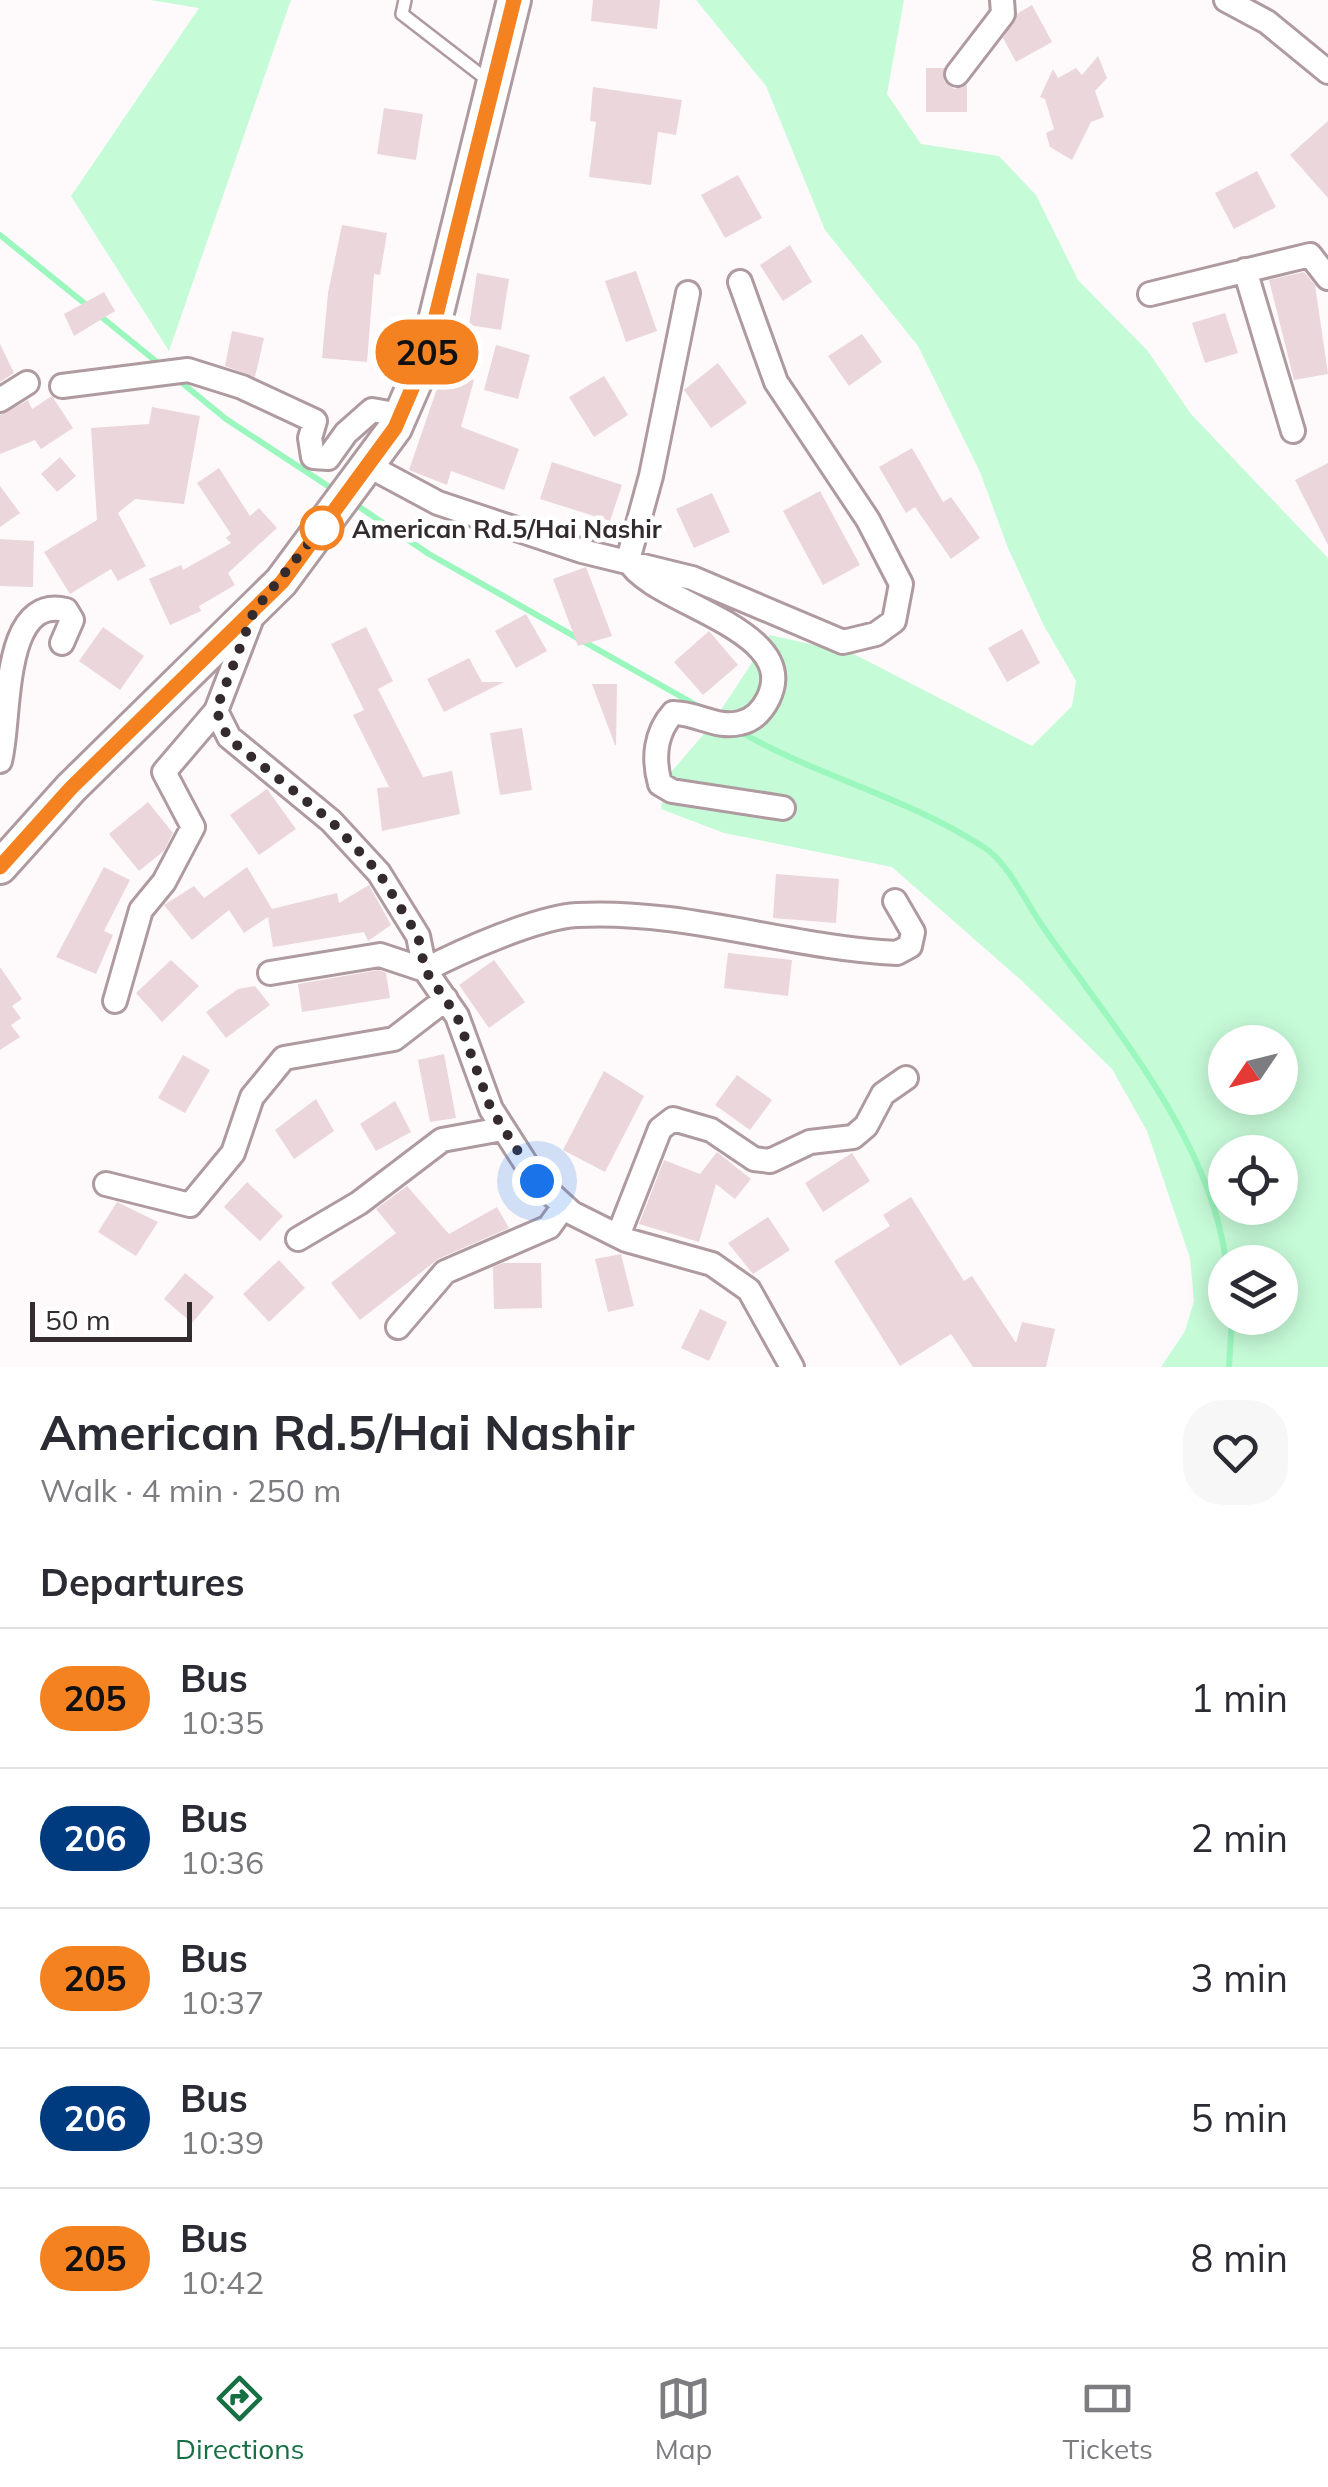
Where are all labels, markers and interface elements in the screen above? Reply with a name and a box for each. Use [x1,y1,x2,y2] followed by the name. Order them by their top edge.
[370,320,484,384] line badge: 205
[395,330,459,374] text: 205
[301,507,343,549] marker: American Rd.5/Hai Nashir
[352,513,662,544] place label: American Rd.5/Hai Nashir
[1208,1025,1298,1115] north arrow
[1208,1025,1298,1335] map controls
[1208,1135,1298,1225] button: locate
[512,1156,562,1206] your location
[1208,1245,1298,1335] button: layers
[30,1297,192,1342] scale bar
[45,1302,111,1337] text: 50 m
[1183,1400,1288,1505] button: heart
[40,1402,634,1462] text: American Rd.5/Hai Nashir
[40,1470,341,1510] text: Walk · 4 min · 250 m
[40,1558,244,1606] text: Departures
[180,1654,248,1702] text: Bus
[1191,1674,1288,1722] text: 1 min
[63,1676,127,1720] text: 205
[180,1702,264,1742] text: 10:35
[180,1794,248,1842] text: Bus
[1191,1814,1288,1862] text: 2 min
[63,1816,127,1860] text: 206
[180,1842,264,1882] text: 10:36
[180,1934,248,1982] text: Bus
[1191,1954,1288,2002] text: 3 min
[63,1956,127,2000] text: 205
[180,1982,264,2022] text: 10:37
[180,2074,248,2122] text: Bus
[1191,2094,1288,2142] text: 5 min
[63,2096,127,2140] text: 206
[180,2122,264,2162] text: 10:39
[180,2214,248,2262] text: Bus
[1191,2234,1288,2282] text: 8 min
[63,2236,127,2280] text: 205
[180,2262,264,2302] text: 10:42
[175,2371,305,2466] tab: Directions
[655,2371,712,2466] tab: Map
[1062,2371,1153,2466] tab: Tickets

